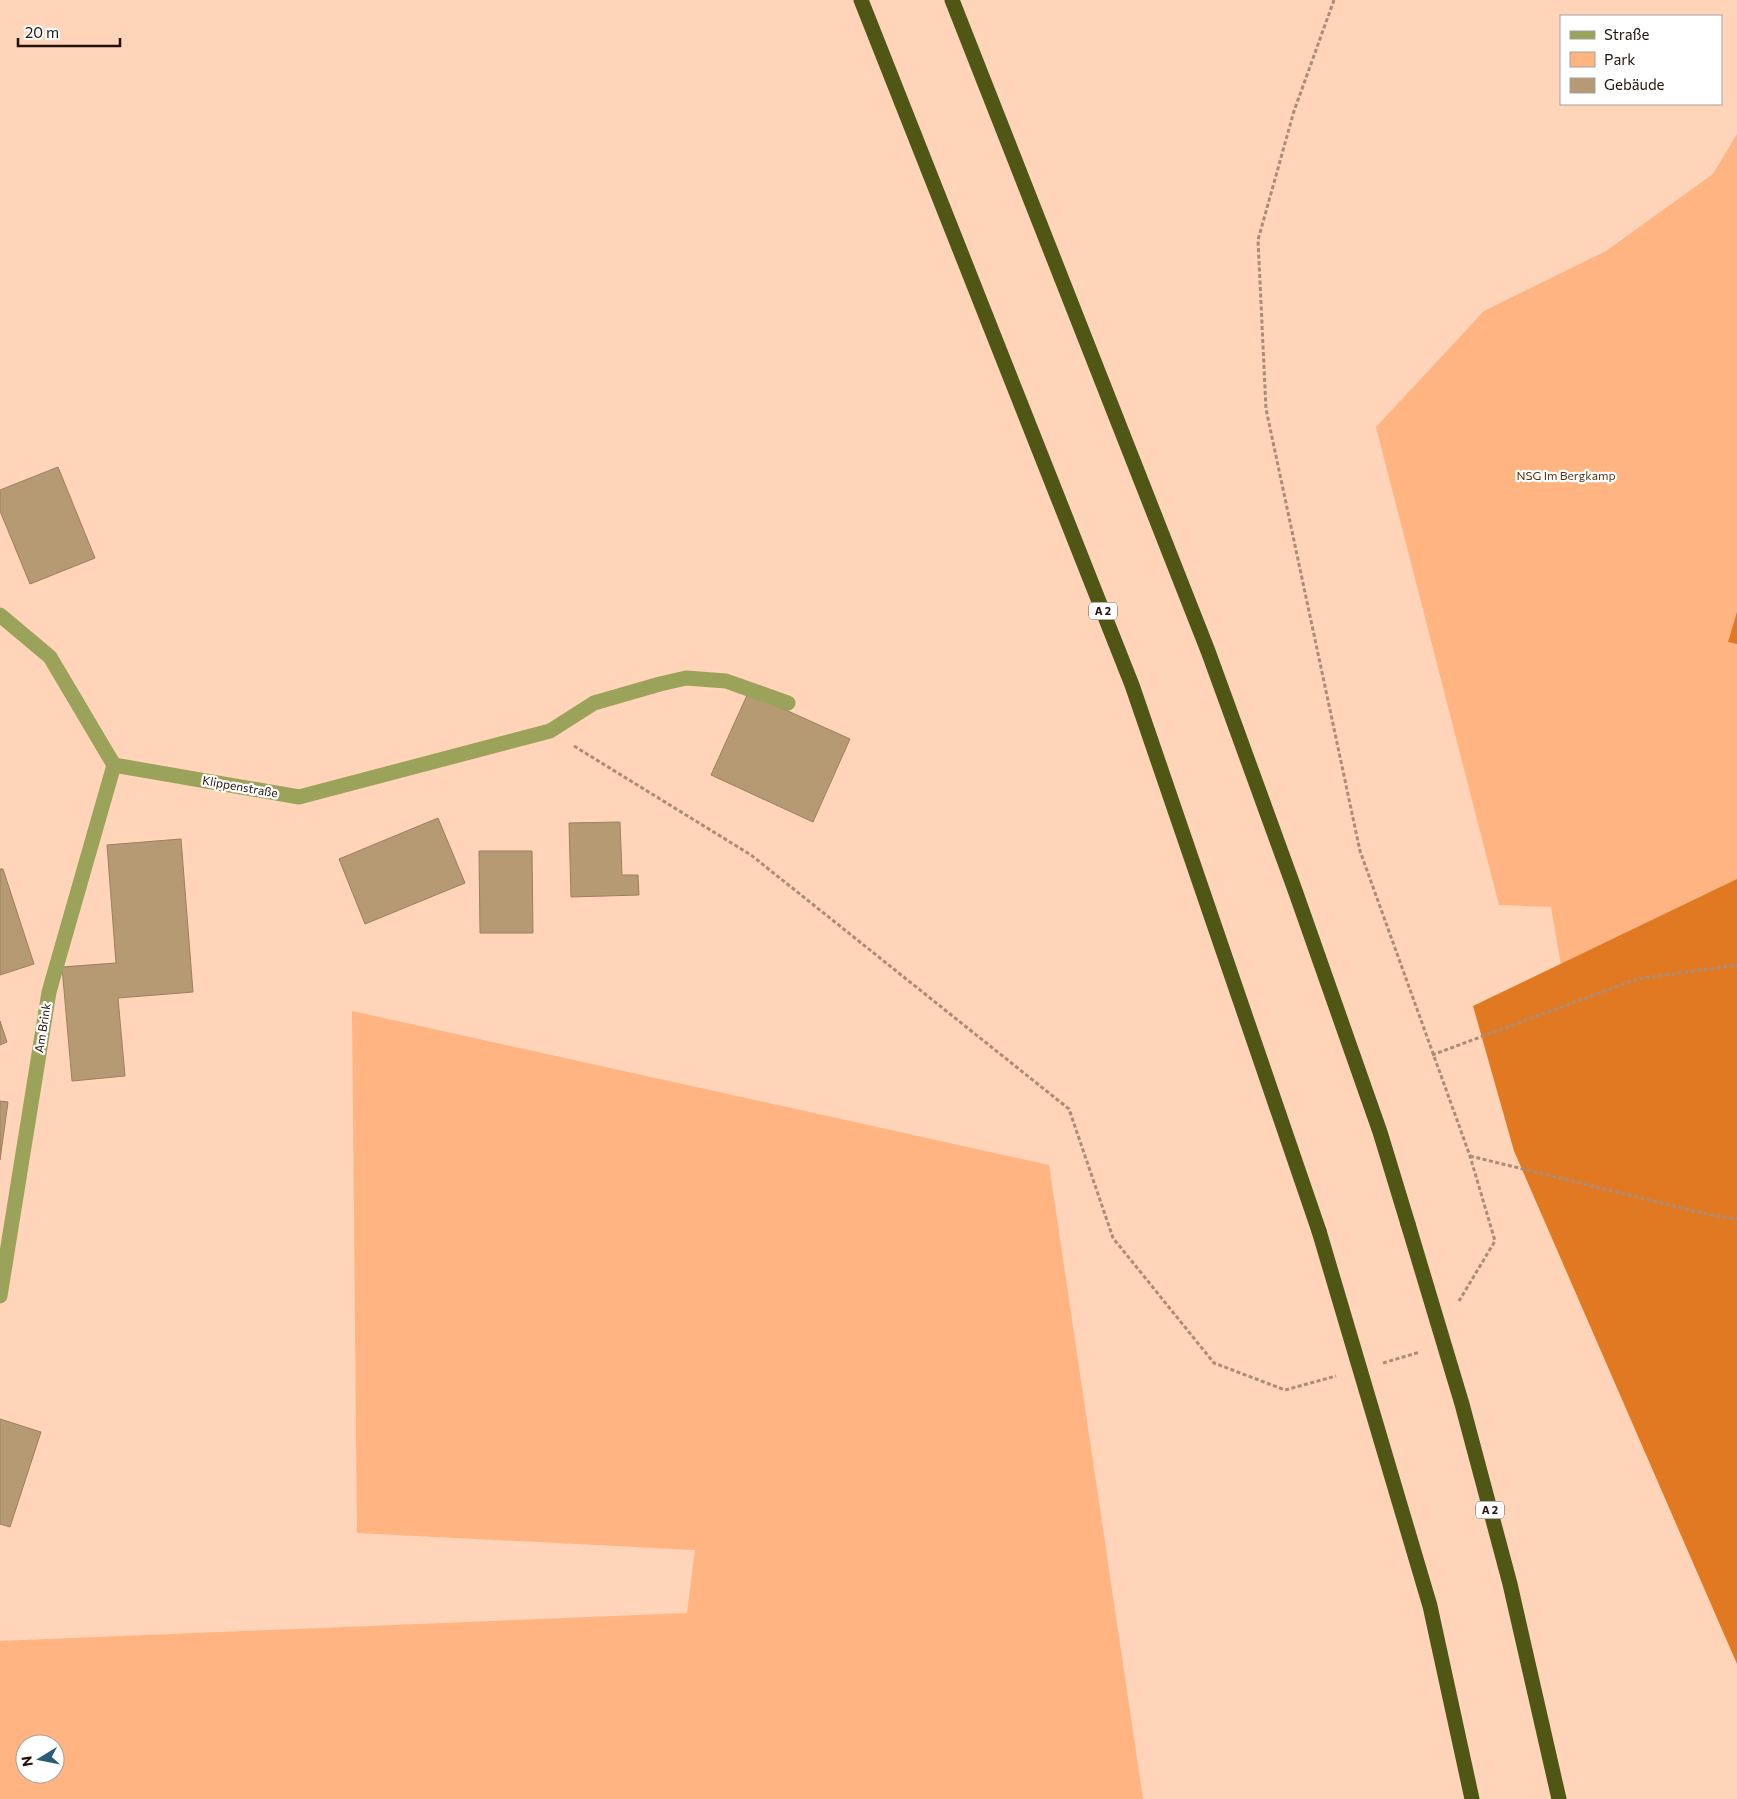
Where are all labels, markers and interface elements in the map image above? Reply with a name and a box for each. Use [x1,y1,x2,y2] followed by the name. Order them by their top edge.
[18,15,120,47] scale bar
[1560,15,1722,105] legend
[25,23,59,41] text: 20 m
[1604,25,1650,43] text: Straße
[1604,50,1635,68] text: Park
[1604,75,1665,93] text: Gebäude
[1516,468,1616,482] park label: NSG Im Bergkamp
[1089,602,1117,620] road number: A 2
[201,772,279,800] street label: Klippenstraße
[31,1002,53,1054] street label: Am Brink
[1476,1502,1504,1518] road number: A 2
[15,1734,65,1784] north arrow
[17,1755,36,1768] text: N

